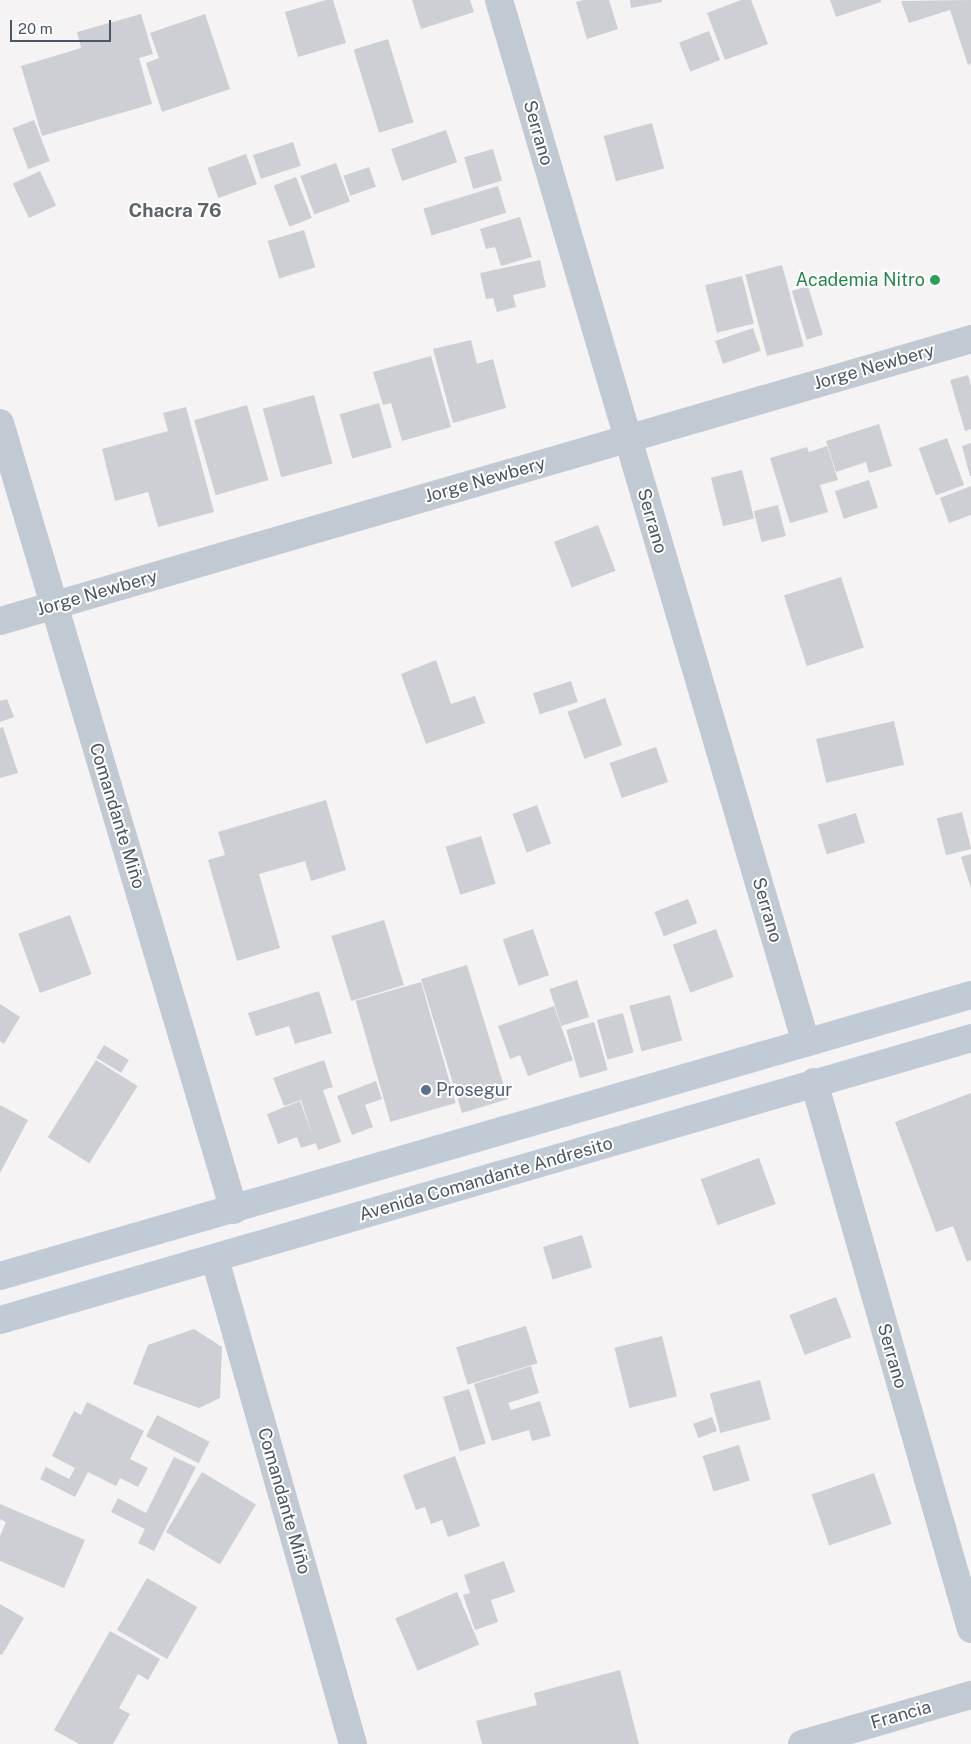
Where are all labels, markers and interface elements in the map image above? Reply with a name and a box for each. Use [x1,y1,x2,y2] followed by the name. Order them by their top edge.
[12,10,114,42] scale bar
[18,20,53,37] text: 20 m
[518,98,558,168] street label: Serrano
[129,200,221,222] district label: Chacra 76
[795,269,925,291] place label: Academia Nitro
[929,274,941,286] marker: Academia Nitro
[811,339,937,395] street label: Jorge Newbery
[422,452,548,508] street label: Jorge Newbery
[632,486,672,556] street label: Serrano
[34,565,160,621] street label: Jorge Newbery
[85,740,149,892] street label: Comandante Miño
[747,875,787,945] street label: Serrano
[436,1079,512,1101] place label: Prosegur
[420,1084,432,1096] marker: Prosegur
[357,1132,615,1226] street label: Avenida Comandante Andresito
[872,1321,912,1391] street label: Serrano
[253,1425,315,1577] street label: Comandante Miño
[868,1696,934,1734] street label: Francia

